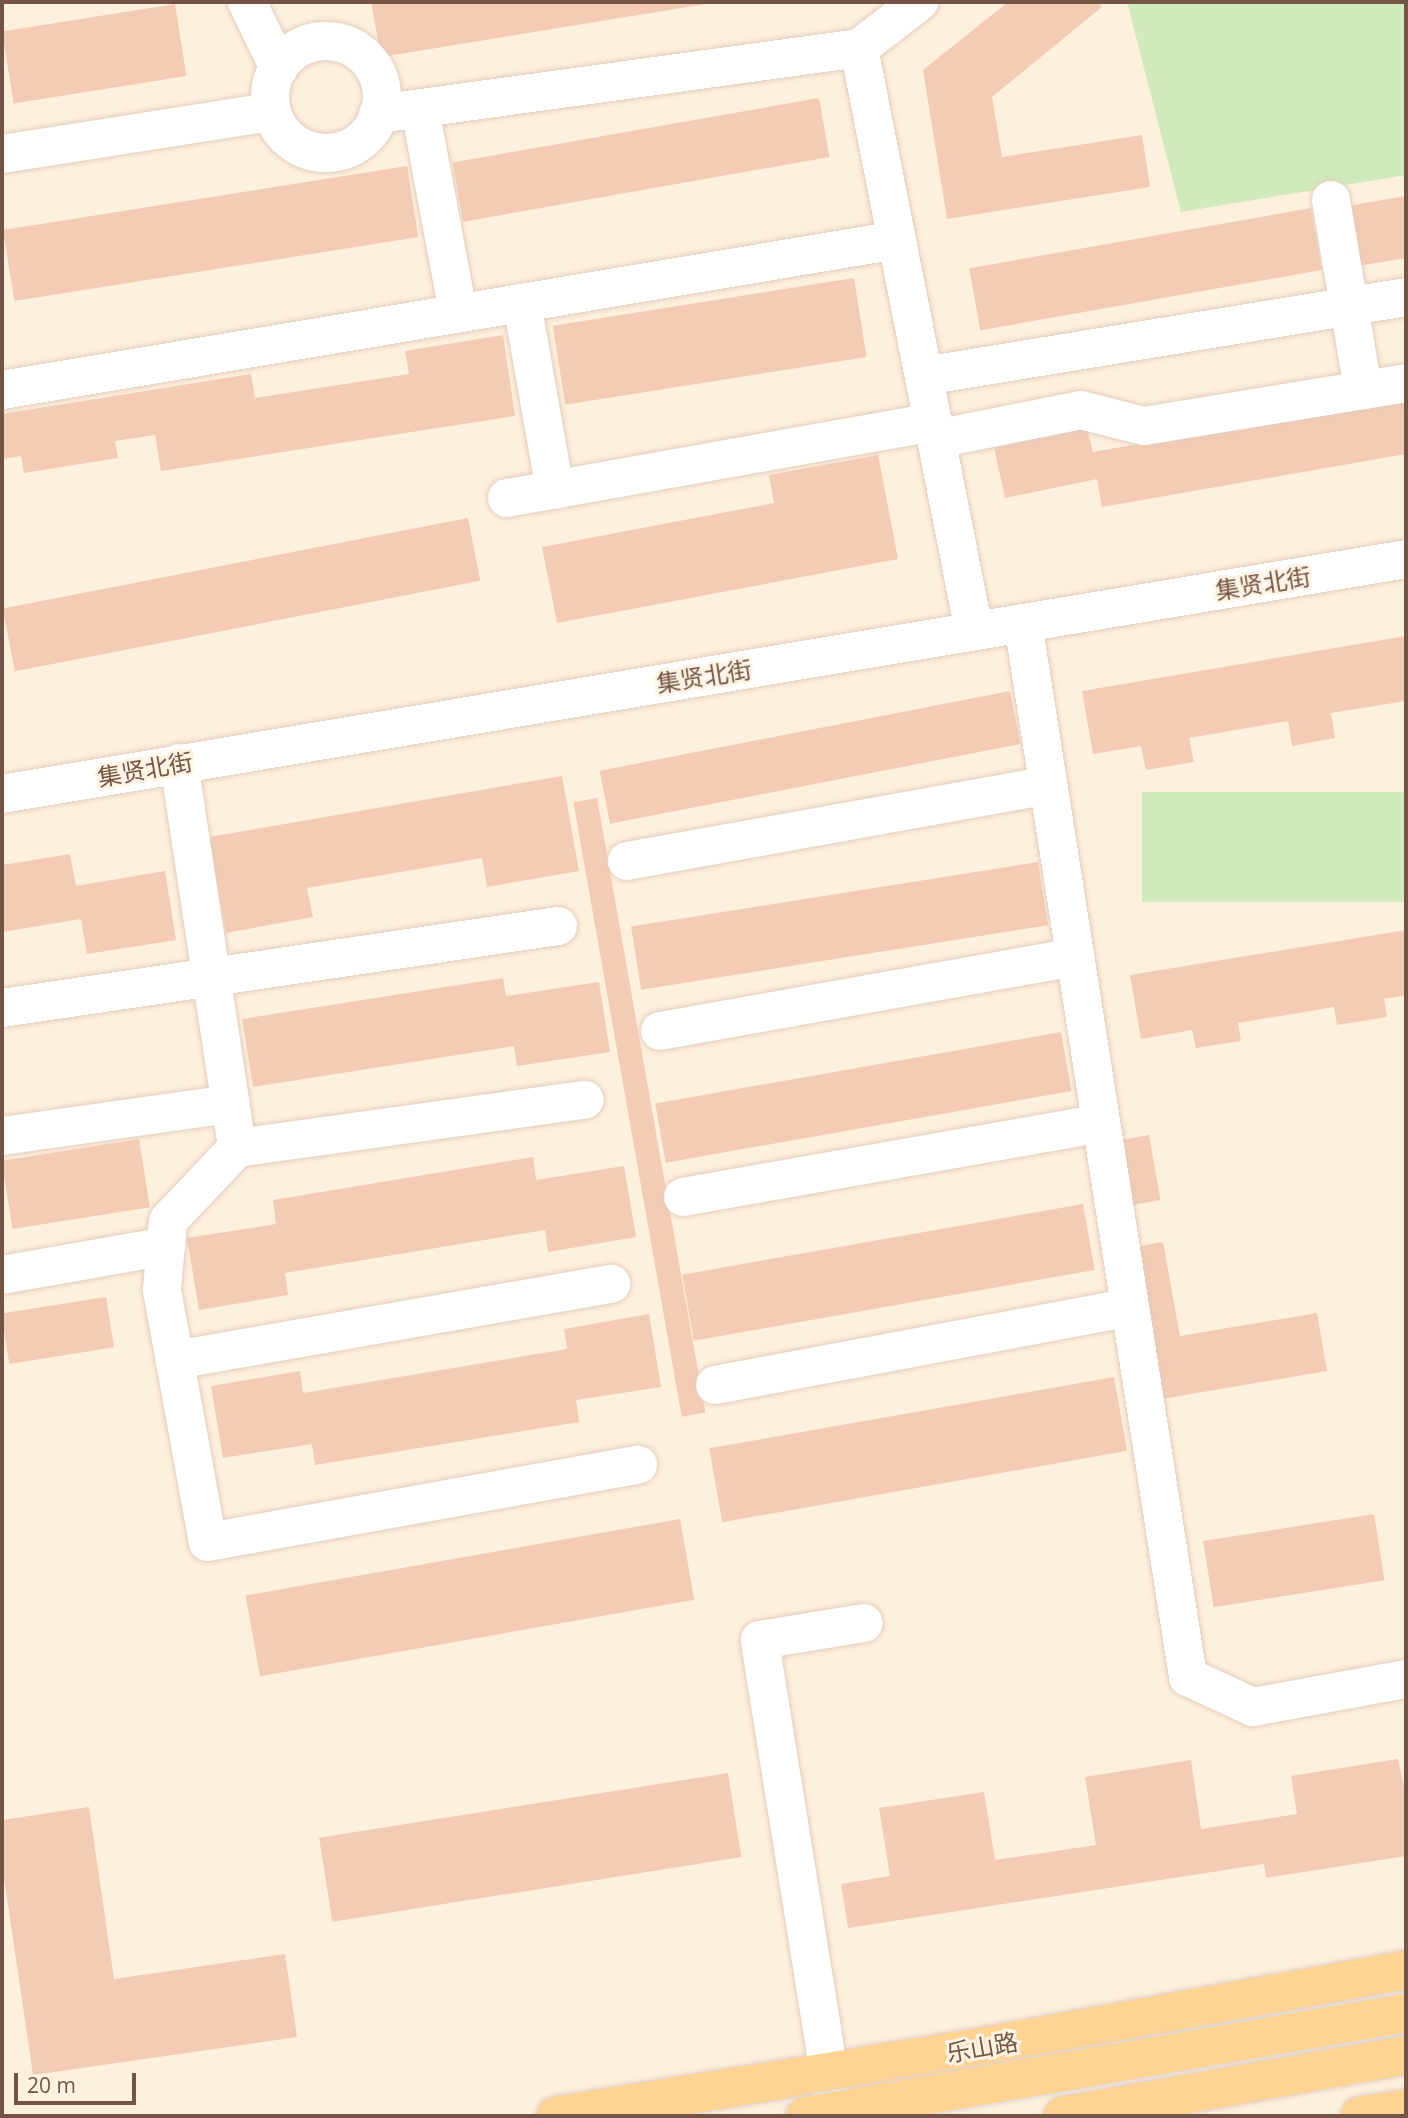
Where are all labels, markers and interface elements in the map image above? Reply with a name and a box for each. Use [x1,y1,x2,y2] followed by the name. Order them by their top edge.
[1213,561,1313,605] street label: 集贤北街
[654,654,754,698] street label: 集贤北街
[95,746,195,792] street label: 集贤北街
[944,2027,1020,2067] street label: 乐山路
[18,2058,140,2102] scale bar
[27,2071,76,2099] text: 20 m

